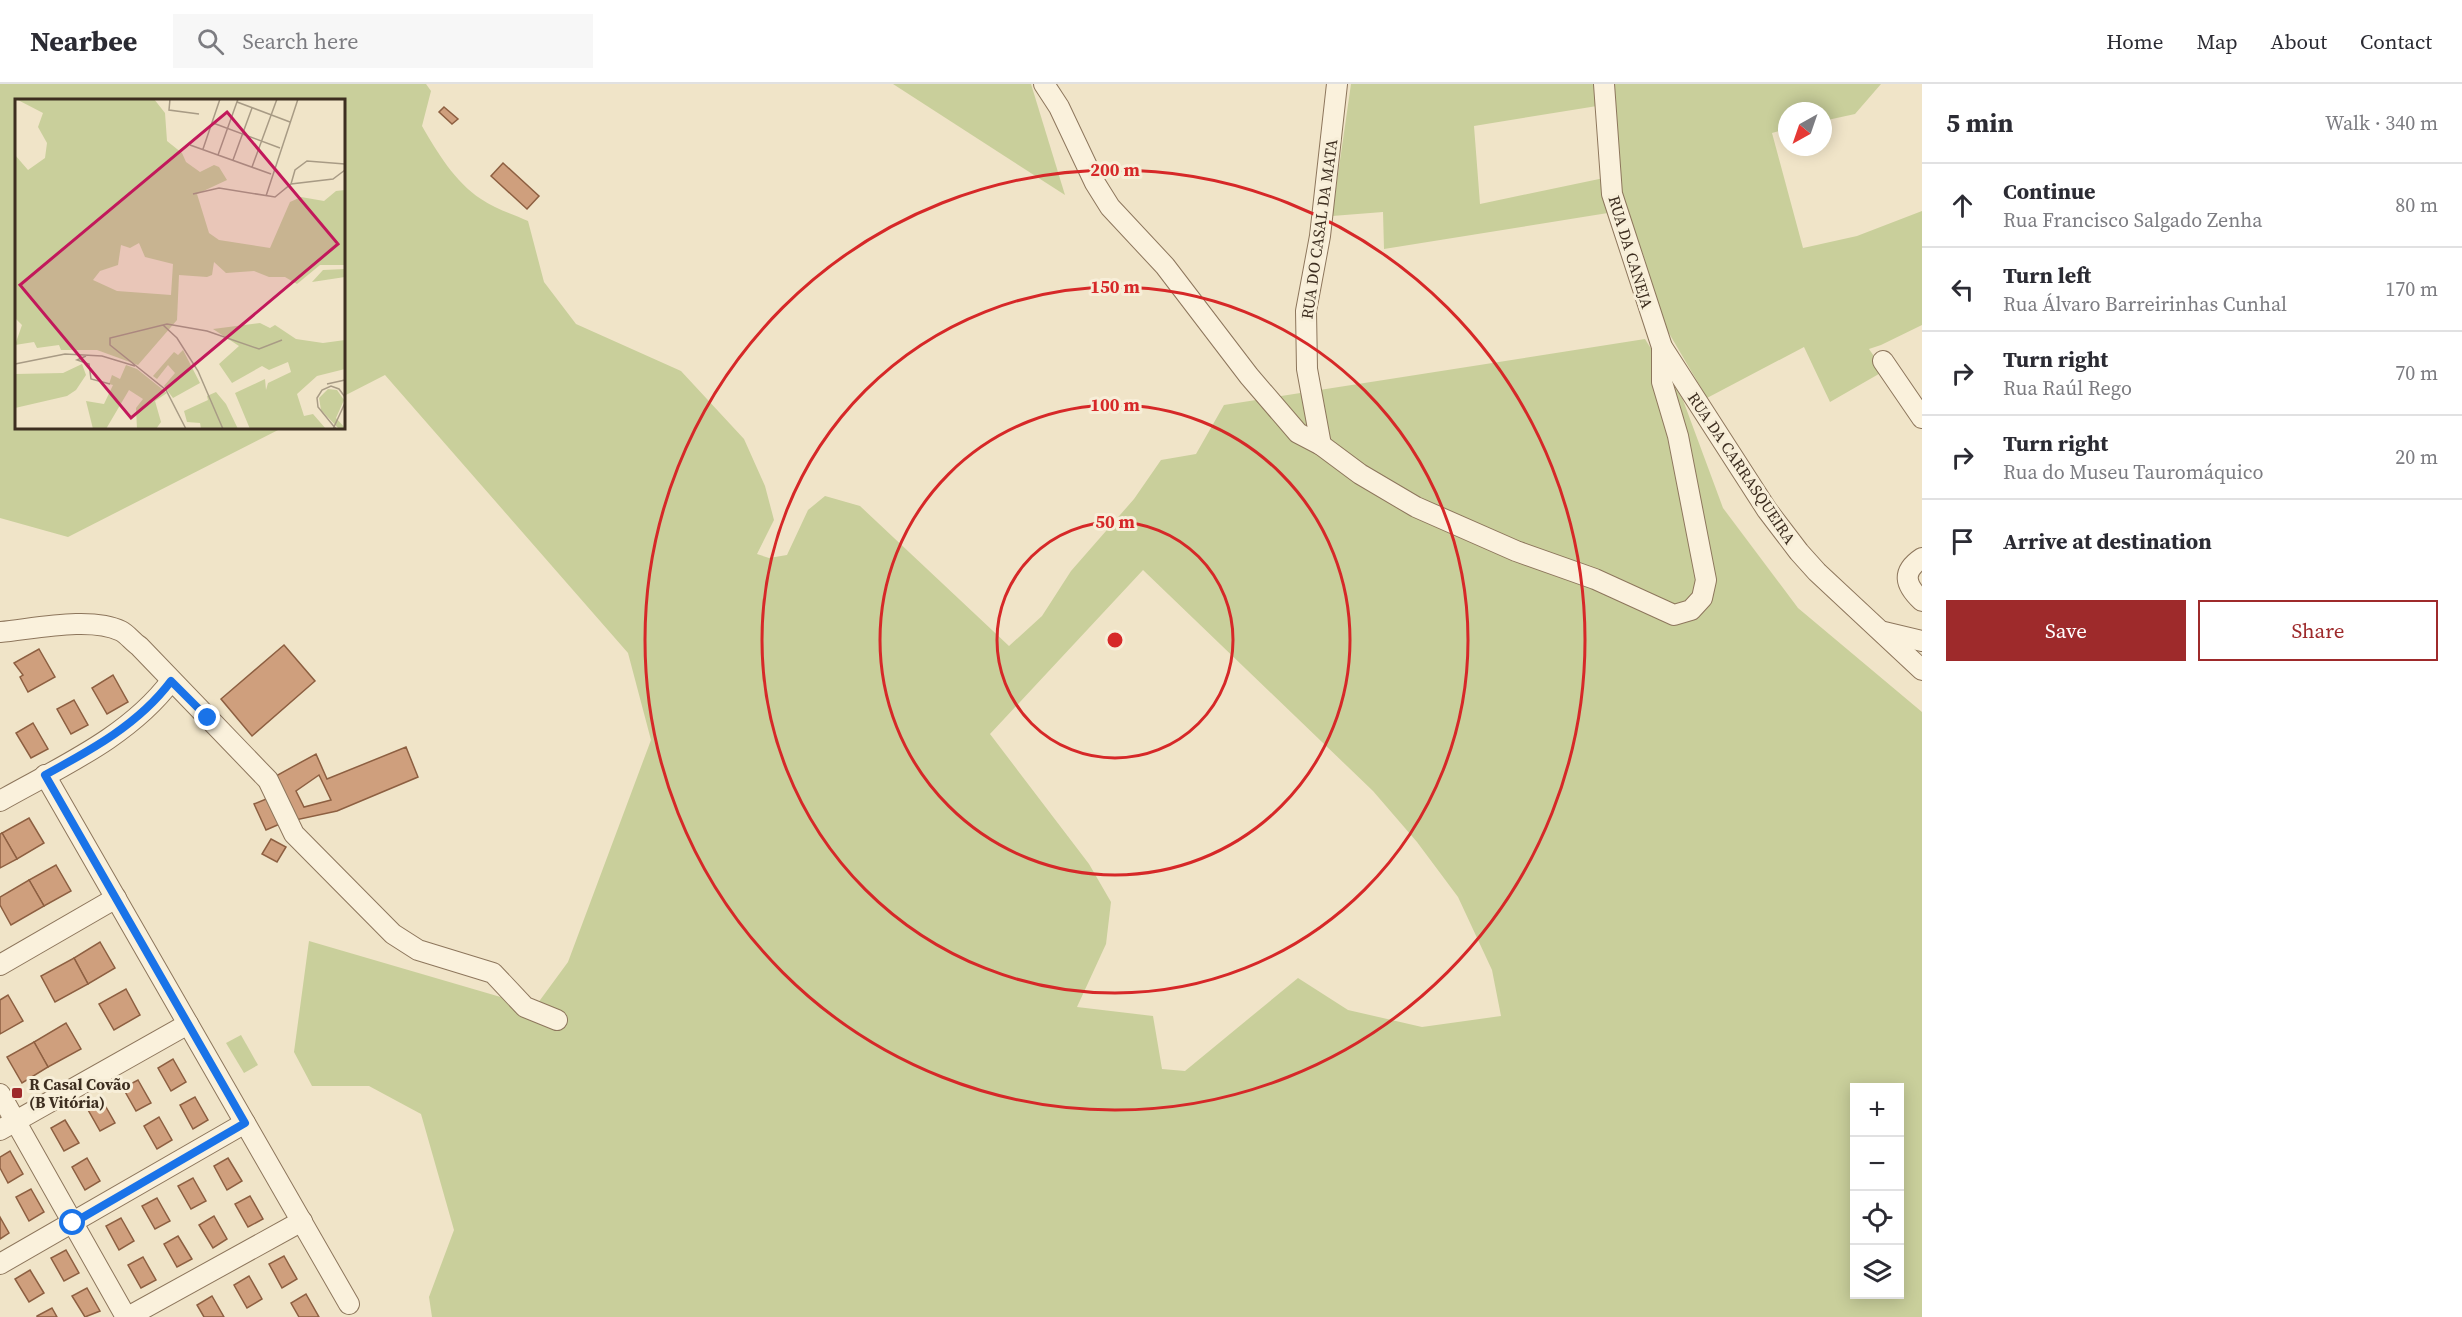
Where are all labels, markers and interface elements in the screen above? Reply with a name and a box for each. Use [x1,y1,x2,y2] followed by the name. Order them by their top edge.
[173,14,593,68] search box
[30,22,137,60] text: Nearbee
[194,25,227,58] icon: search
[242,26,358,56] text: Search here
[2106,27,2164,56] text: Home
[2197,27,2238,56] text: Map
[2271,27,2327,56] text: About
[2360,27,2432,56] text: Contact
[15,99,345,429] inset map
[1778,102,1832,156] north arrow
[1946,105,2013,141] text: 5 min
[2325,109,2438,137] text: Walk · 340 m
[1295,137,1343,320] street label: RUA DO CASAL DA MATA
[1090,157,1140,182] text: 200 m
[2003,176,2096,206] text: Continue
[1946,189,1979,222] icon: ahead
[2395,191,2438,219] text: 80 m
[1603,193,1659,312] street label: RUA DA CANEJA
[2003,206,2263,234] text: Rua Francisco Salgado Zenha
[2003,260,2091,290] text: Turn left
[1946,273,1979,306] icon: left
[1090,274,1140,299] text: 150 m
[2385,275,2438,303] text: 170 m
[2003,290,2287,318] text: Rua Álvaro Barreirinhas Cunhal
[2003,344,2108,374] text: Turn right
[1946,357,1979,390] icon: right
[2395,359,2438,387] text: 70 m
[2003,374,2132,402] text: Rua Raúl Rego
[1683,388,1801,549] street label: RUA DA CARRASQUEIRA
[1090,392,1140,417] text: 100 m
[2003,428,2108,458] text: Turn right
[1946,441,1979,474] icon: right
[2395,443,2438,471] text: 20 m
[2003,458,2263,486] text: Rua do Museu Tauromáquico
[1095,509,1135,534] text: 50 m
[1946,525,1979,558] icon: arrive
[2003,526,2212,556] text: Arrive at destination
[1946,600,2186,661] button: Save
[2198,600,2438,661] button: Share
[1105,630,1125,650] centre of rings
[194,704,220,730] route end
[29,1073,131,1113] place label: R Casal Covão (B Vitória)
[1850,1083,1904,1299] map controls
[1850,1083,1904,1137] button: +
[10,1086,24,1100] marker: R Casal Covão (B Vitória)
[1850,1137,1904,1191] button: −
[1850,1191,1904,1245] button: locate
[59,1209,85,1235] route start
[1850,1245,1904,1299] button: layers

